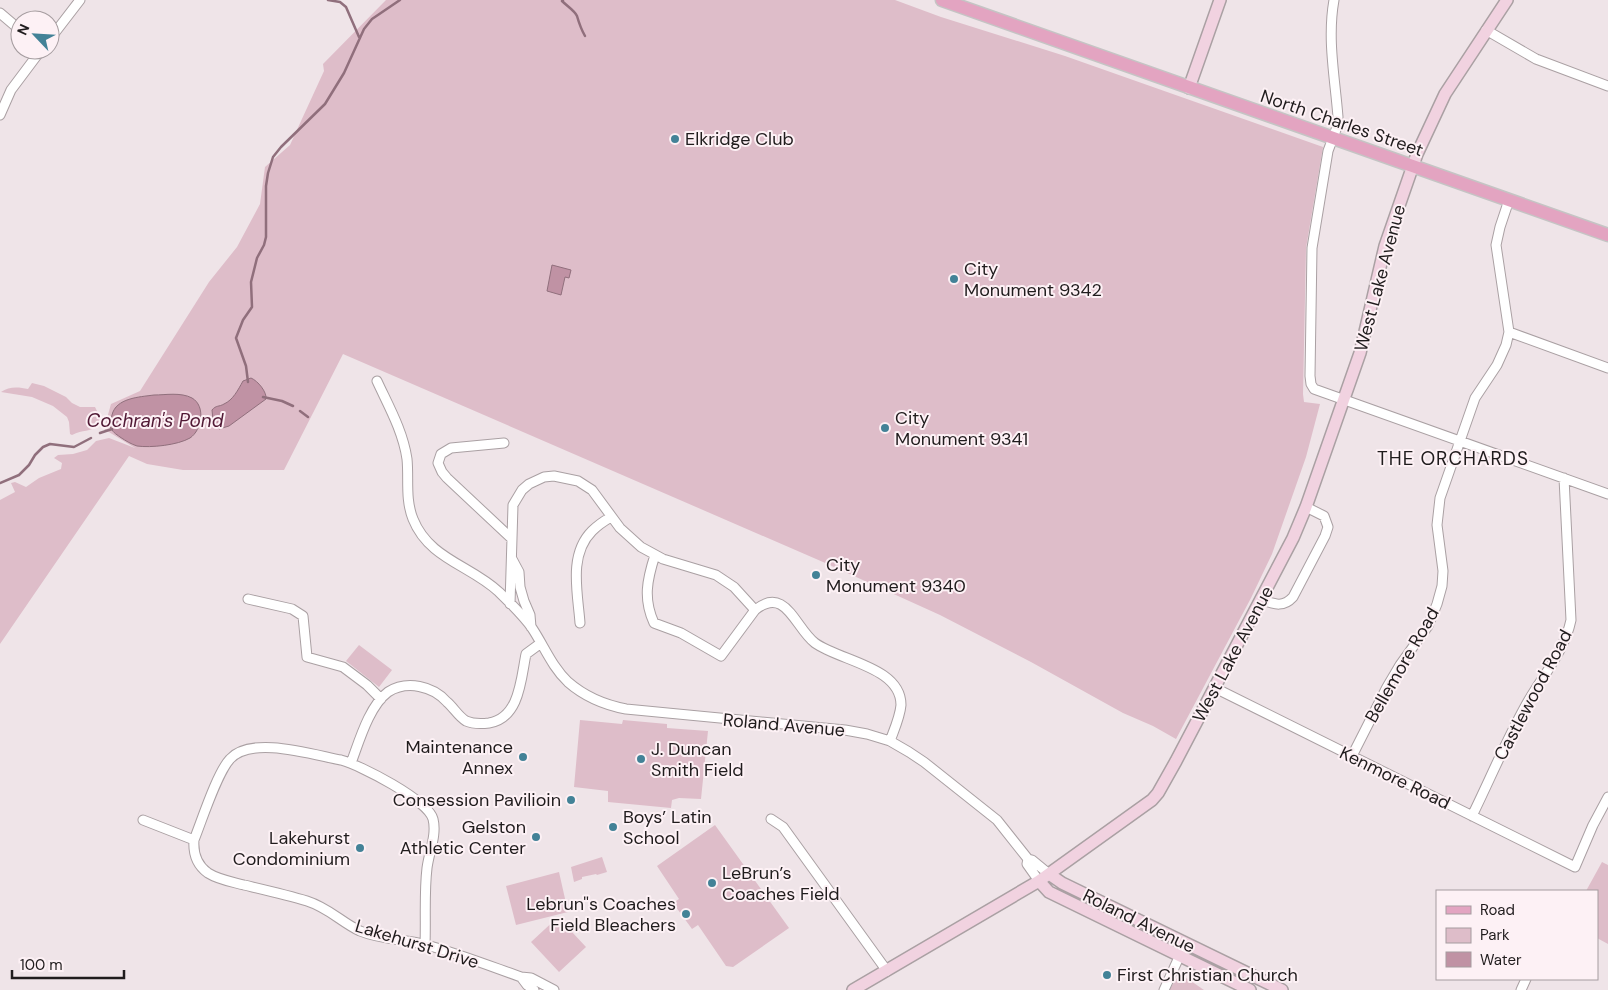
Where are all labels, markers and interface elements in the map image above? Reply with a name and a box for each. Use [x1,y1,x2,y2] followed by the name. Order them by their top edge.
[10,10,60,60] north arrow
[13,21,34,38] text: N
[1257,84,1427,162] street label: North Charles Street
[685,127,794,151] place label: Elkridge Club
[669,133,681,145] marker: Elkridge Club
[1349,202,1411,354] street label: West Lake Avenue
[964,257,1102,302] place label: City Monument 9342
[948,273,960,285] marker: City Monument 9342
[895,406,1028,451] place label: City Monument 9341
[87,408,225,433] water label: Cochran's Pond
[879,422,891,434] marker: City Monument 9341
[1377,446,1529,471] district label: THE ORCHARDS
[826,553,966,598] place label: City Monument 9340
[810,569,822,581] marker: City Monument 9340
[1187,582,1279,726] street label: West Lake Avenue
[1359,603,1445,727] street label: Bellemore Road
[1488,625,1578,765] street label: Castlewood Road
[722,708,846,742] street label: Roland Avenue
[405,735,513,780] place label: Maintenance Annex
[651,737,743,782] place label: J. Duncan Smith Field
[1336,741,1454,815] street label: Kenmore Road
[517,751,529,763] marker: Maintenance Annex
[635,753,647,765] marker: J. Duncan Smith Field
[393,788,561,812] place label: Consession Pavilioin
[565,794,577,806] marker: Consession Pavilioin
[623,805,712,850] place label: Boys’ Latin School
[400,815,526,860] place label: Gelston Athletic Center
[607,821,619,833] marker: Boys’ Latin School
[233,826,350,871] place label: Lakehurst Condominium
[530,831,542,843] marker: Gelston Athletic Center
[354,842,366,854] marker: Lakehurst Condominium
[722,861,840,906] place label: LeBrun’s Coaches Field
[706,877,718,889] marker: LeBrun’s Coaches Field
[1079,883,1199,959] street label: Roland Avenue
[1436,890,1598,980] legend
[526,892,676,937] place label: Lebrun''s Coaches Field Bleachers
[1480,900,1515,920] text: Road
[680,908,692,920] marker: Lebrun''s Coaches Field Bleachers
[352,914,482,974] street label: Lakehurst Drive
[1480,925,1510,945] text: Park
[12,948,125,980] scale bar
[1480,950,1522,970] text: Water
[20,955,63,975] text: 100 m
[1117,963,1298,987] place label: First Christian Church
[1101,969,1113,981] marker: First Christian Church

